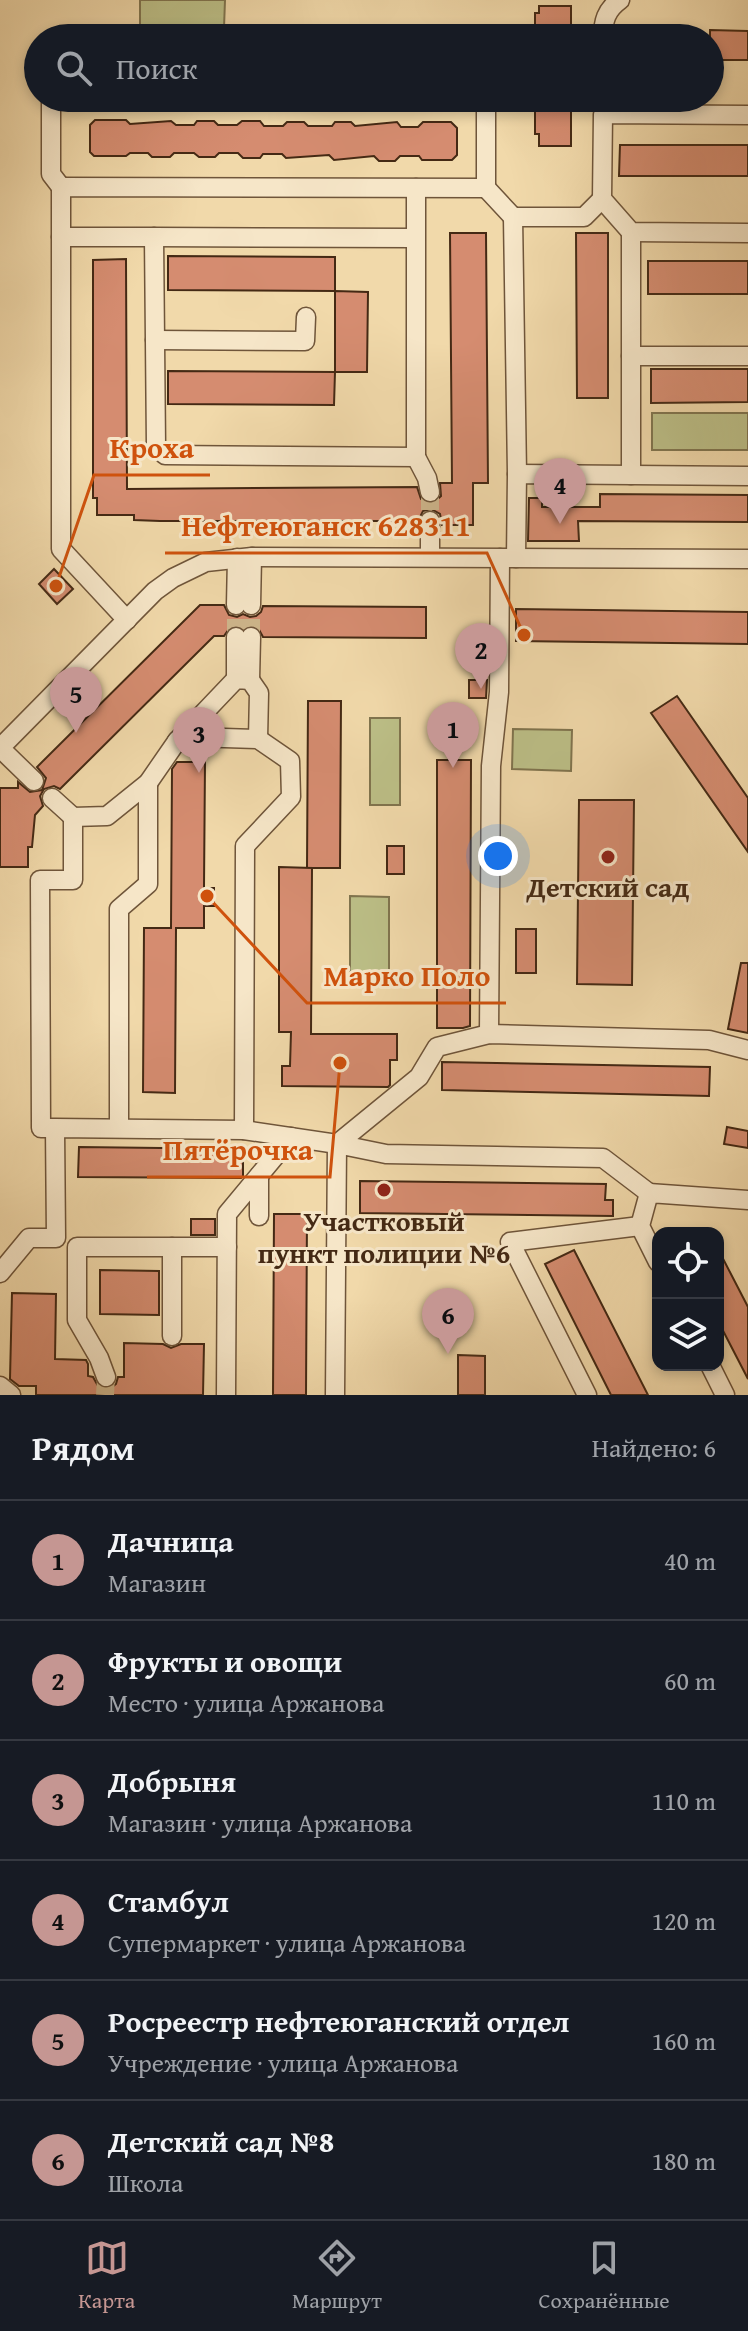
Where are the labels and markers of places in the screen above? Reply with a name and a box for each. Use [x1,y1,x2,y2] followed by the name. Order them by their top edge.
[94,421,210,475] callout: Кроха
[534,458,586,524] pin: 4
[165,499,487,553] callout: Нефтеюганск 628311
[455,623,507,689] pin: 2
[50,667,102,733] pin: 5
[427,702,479,768] pin: 1
[173,707,225,773] pin: 3
[599,848,617,866] marker: Детский сад
[526,866,690,907] place label: Детский сад
[307,949,506,1003] callout: Марко Поло
[147,1123,330,1177] callout: Пятёрочка
[375,1181,393,1199] marker: Участковый пункт полиции №6
[258,1200,510,1273] place label: Участковый пункт полиции №6
[422,1288,474,1354] pin: 6

